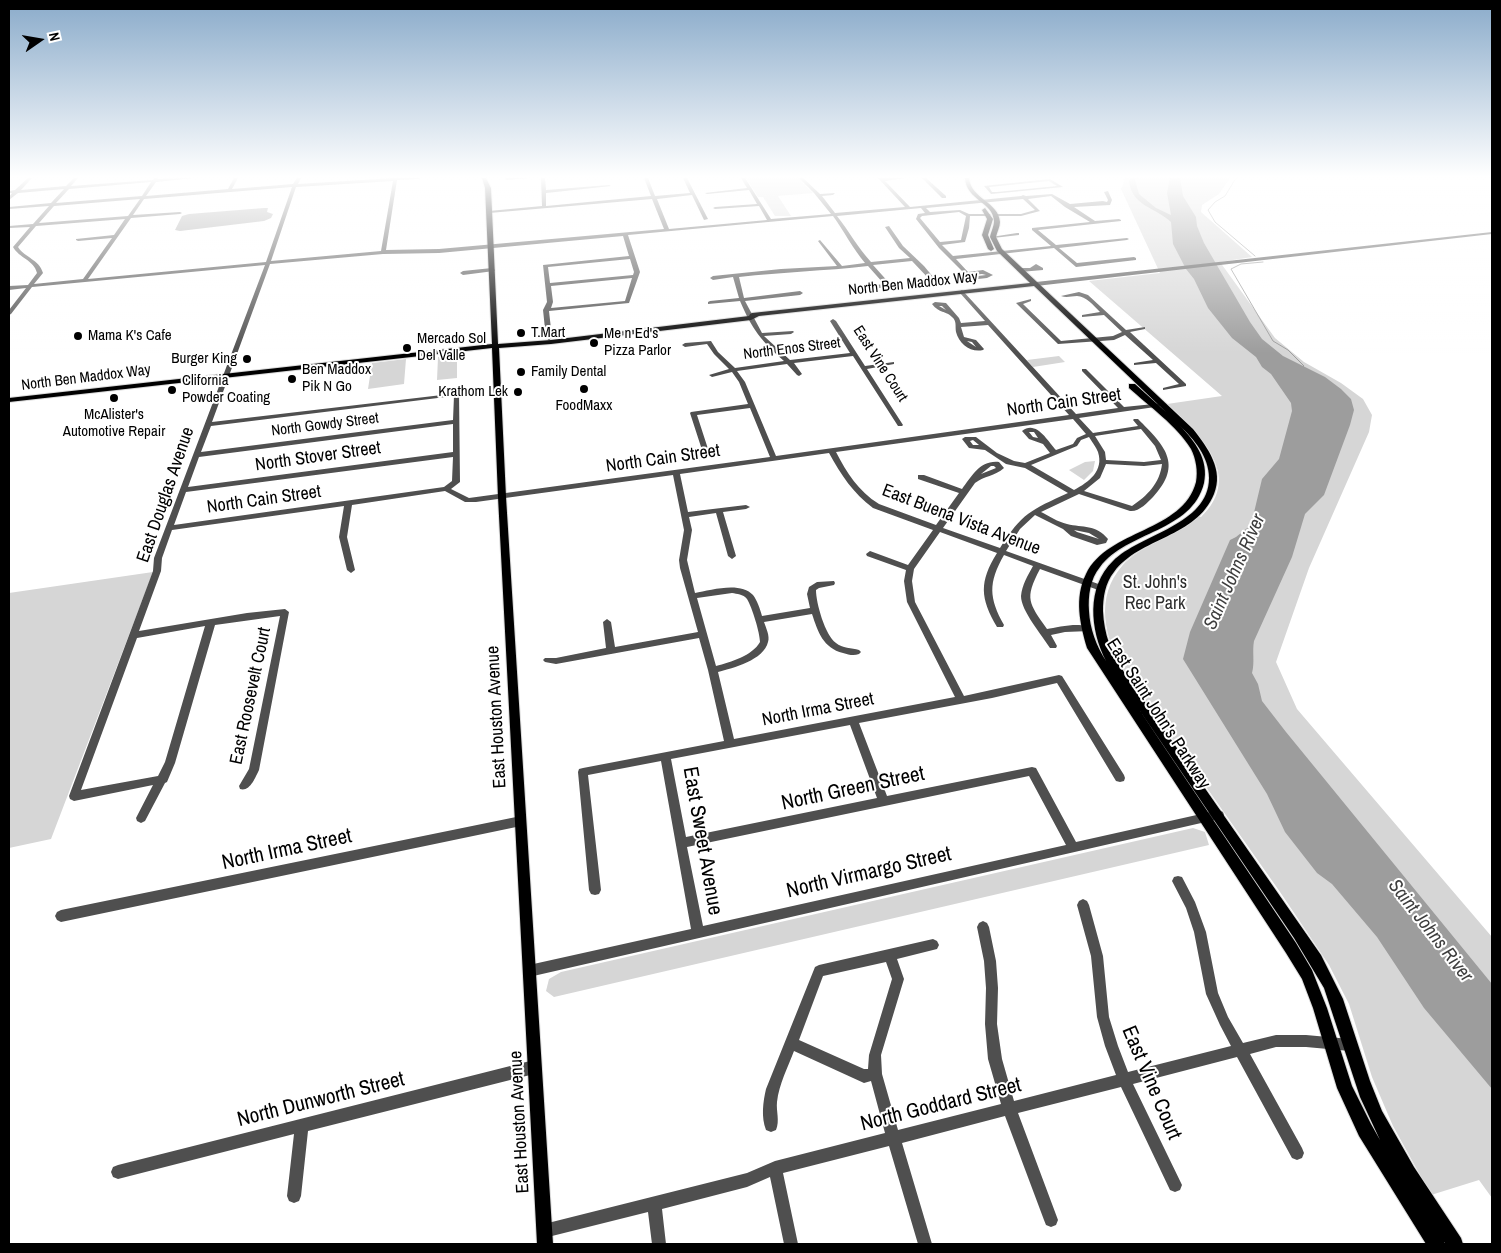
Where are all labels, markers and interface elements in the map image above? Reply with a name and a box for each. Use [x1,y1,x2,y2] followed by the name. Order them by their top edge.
[15,15,65,65] north arrow
[45,31,64,43] text: N
[847,268,979,300] street label: North Ben Maddox Way
[849,323,911,405] street label: East Vine Court
[531,324,565,342] place label: T.Mart
[604,325,671,360] place label: Me n Ed's Pizza Parlor
[88,327,172,345] place label: Mama K's Cafe
[515,327,527,339] marker: T.Mart
[72,330,84,342] marker: Mama K's Cafe
[417,330,486,365] place label: Mercado Sol Del Valle
[742,334,842,364] street label: North Enos Street
[588,337,600,349] marker: Me n Ed's Pizza Parlor
[401,342,413,354] marker: Mercado Sol Del Valle
[171,350,237,368] place label: Burger King
[241,353,253,365] marker: Burger King
[20,361,152,395] street label: North Ben Maddox Way
[302,361,371,396] place label: Ben Maddox Pik N Go
[531,363,606,381] place label: Family Dental
[515,366,527,378] marker: Family Dental
[182,372,270,407] place label: Clifornia Powder Coating
[286,373,298,385] marker: Ben Maddox Pik N Go
[438,383,508,401] place label: Krathom Lek
[578,383,590,395] marker: FoodMaxx
[166,384,178,396] marker: Clifornia Powder Coating
[1006,384,1122,422] street label: North Cain Street
[512,386,524,398] marker: Krathom Lek
[108,392,120,404] marker: McAlister's Automotive Repair
[556,397,612,415] place label: FoodMaxx
[63,406,165,441] place label: McAlister's Automotive Repair
[270,409,380,441] street label: North Gowdy Street
[133,424,199,566] street label: East Douglas Avenue
[254,438,382,476] street label: North Stover Street
[605,440,721,478] street label: North Cain Street
[879,480,1043,560] street label: East Buena Vista Avenue
[206,481,322,519] street label: North Cain Street
[1199,511,1271,633] water label: Saint Johns River
[1123,572,1187,614] park label: St. John's Rec Park
[226,626,276,766] street label: East Roosevelt Court
[1101,635,1215,793] street label: East Saint John's Parkway
[482,645,512,789] street label: East Houston Avenue
[760,689,876,731] street label: North Irma Street
[779,762,927,816] street label: North Green Street
[677,765,727,917] street label: East Sweet Avenue
[220,824,354,876] street label: North Irma Street
[784,842,954,904] street label: North Virmargo Street
[1383,875,1477,987] water label: Saint Johns River
[1116,1022,1186,1144] street label: East Vine Court
[505,1050,535,1194] street label: East Houston Avenue
[235,1067,407,1133] street label: North Dunworth Street
[858,1073,1024,1137] street label: North Goddard Street

